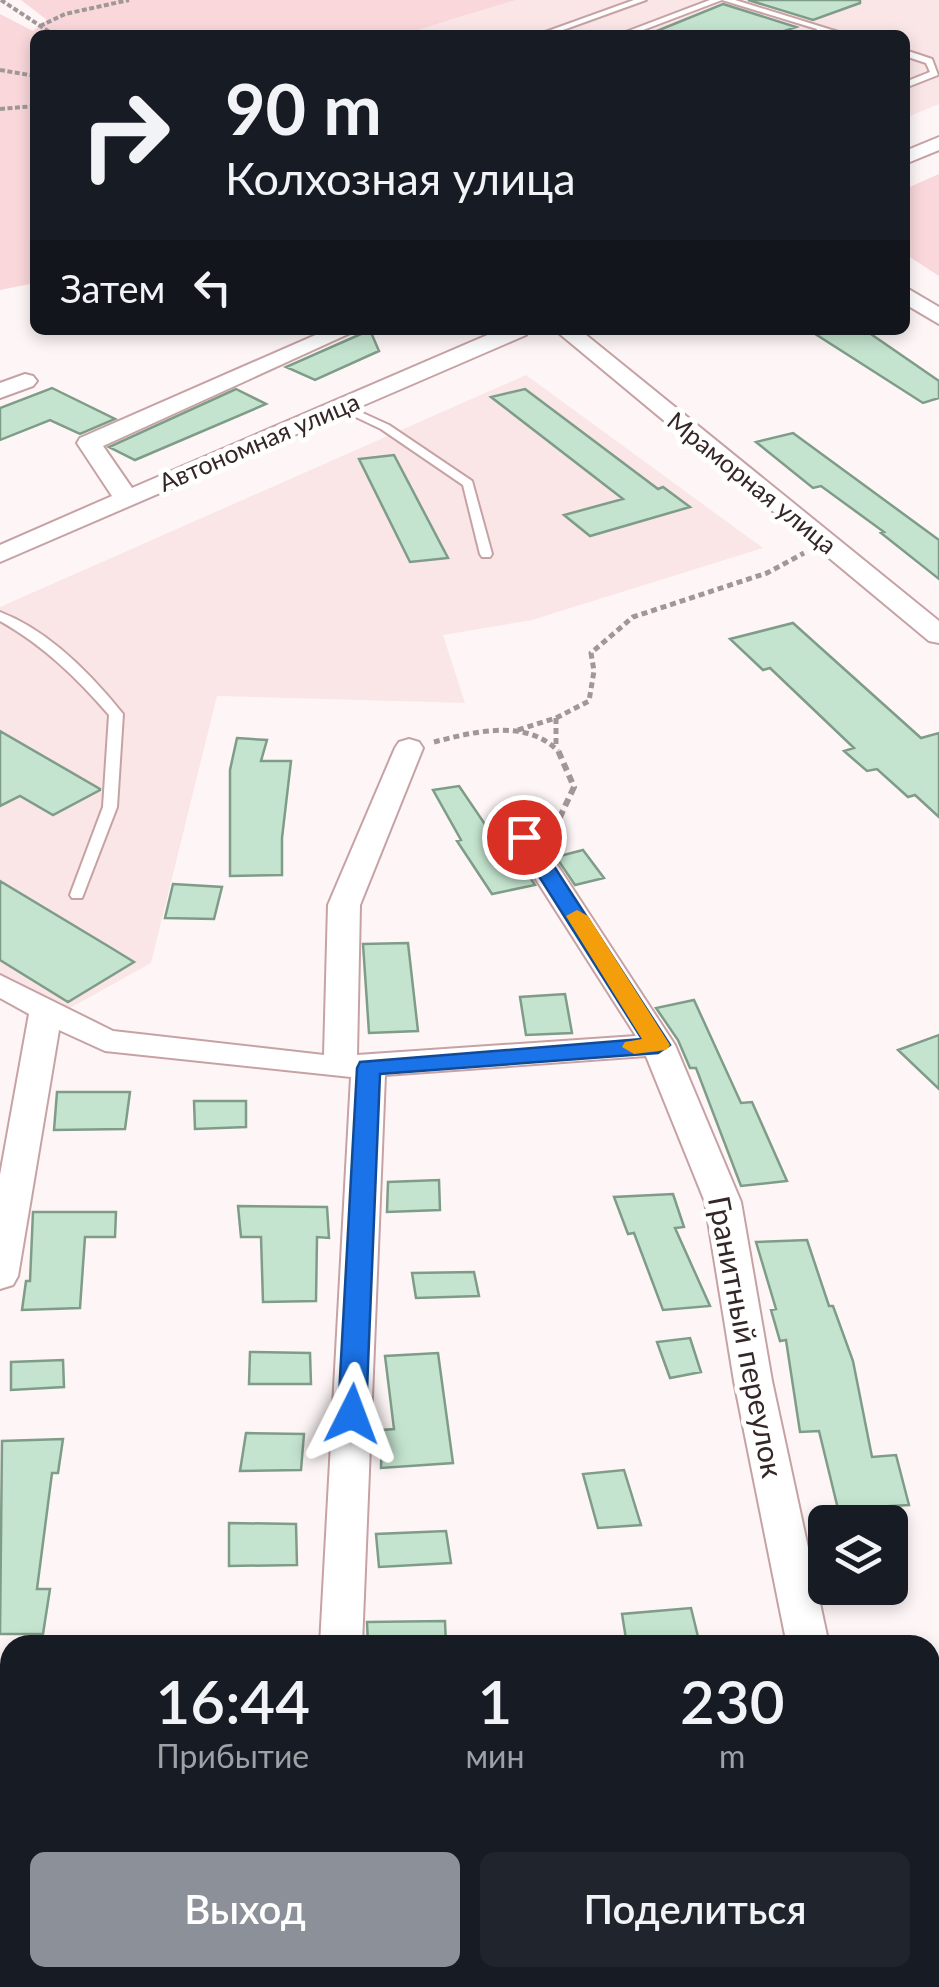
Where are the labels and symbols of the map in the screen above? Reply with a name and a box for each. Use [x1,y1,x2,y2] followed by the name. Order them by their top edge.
[154,385,363,497] street label: Автономная улица
[662,405,843,560] street label: Мраморная улица
[482,795,567,880] pin
[702,1193,792,1481] street label: Гранитный переулок
[300,1362,404,1466] position arrow

